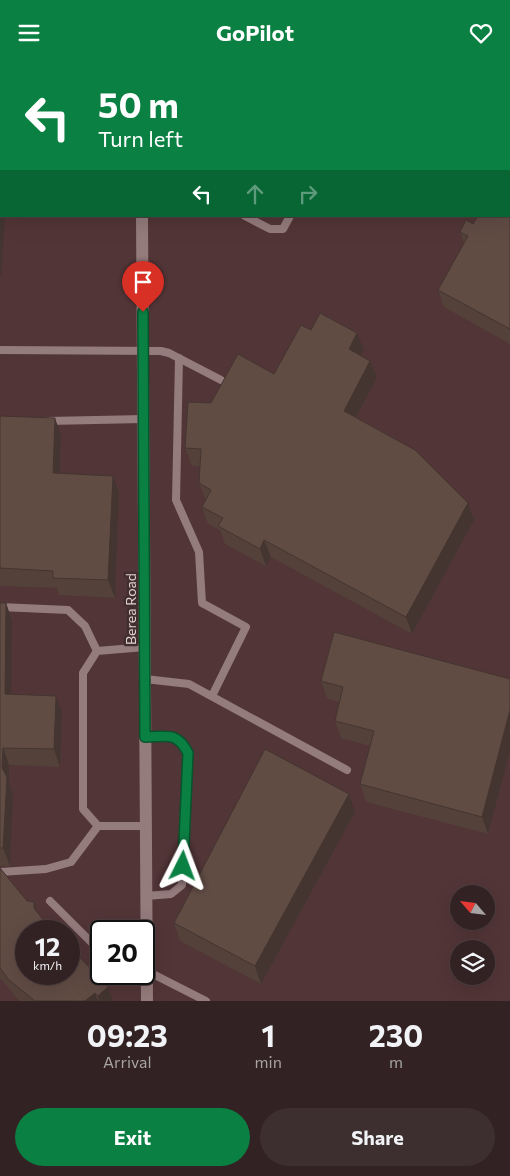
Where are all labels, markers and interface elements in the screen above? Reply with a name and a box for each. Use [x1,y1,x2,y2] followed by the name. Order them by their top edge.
[15,19,43,47] icon: menu
[216,19,294,46] text: GoPilot
[467,19,495,47] icon: heart
[98,82,179,125] text: 50 m
[15,85,80,150] icon: left
[98,125,183,152] text: Turn left
[188,180,216,208] icon: left
[241,180,269,208] icon: ahead
[294,180,322,208] icon: right
[122,261,164,312] pin
[129,268,157,296] icon: arrive
[122,573,139,645] street label: Berea Road
[156,839,208,891] position arrow
[450,885,495,930] north arrow
[450,885,495,985] map controls
[90,920,155,985] speed limit sign: 20
[35,931,60,961] text: 12
[450,940,495,985] button: layers
[33,958,62,972] text: km/h
[87,1016,168,1053] text: 09:23
[261,1016,275,1053] text: 1
[369,1016,423,1053] text: 230
[103,1052,152,1071] text: Arrival
[255,1052,282,1071] text: min
[389,1052,403,1071] text: m
[15,1108,250,1166] button: Exit
[260,1108,495,1166] button: Share

